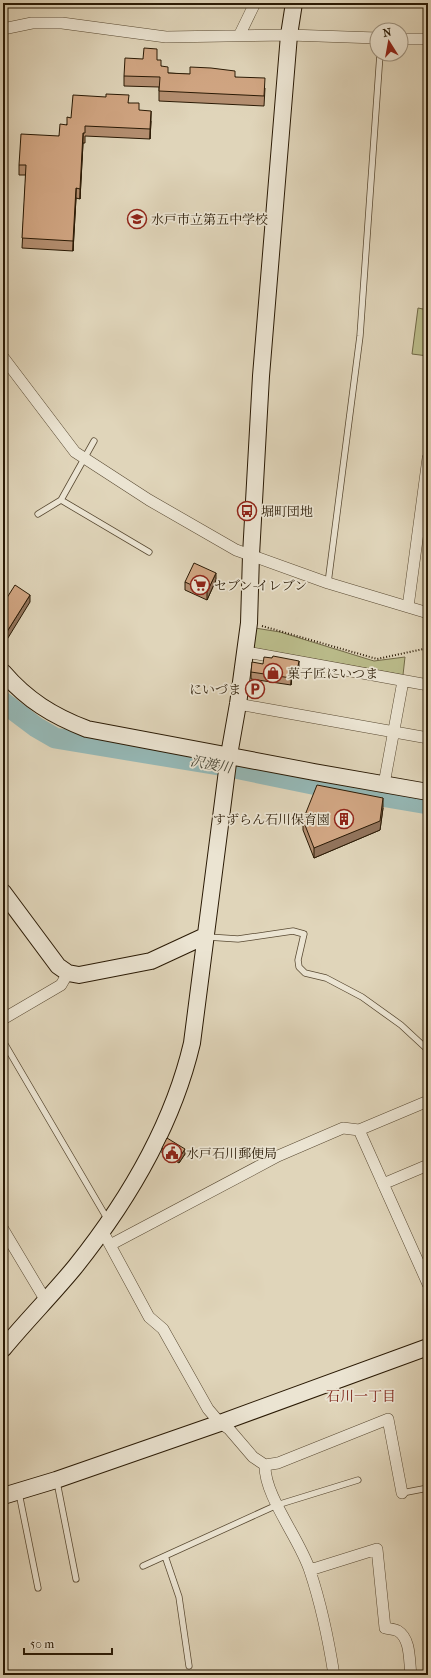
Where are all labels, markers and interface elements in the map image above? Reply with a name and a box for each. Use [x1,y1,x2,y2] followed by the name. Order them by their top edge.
[369,22,409,62] north arrow
[382,25,393,40] text: N
[126,208,148,230] school or university icon: 水戸市立第五中学校
[151,212,268,227] place label: 水戸市立第五中学校
[236,500,258,522] bus stop icon: 堀町団地
[261,504,313,519] place label: 堀町団地
[189,574,211,596] supermarket icon: セブン-イレブン
[214,578,307,593] place label: セブン-イレブン
[262,662,284,684] shop icon: 菓子匠にいつま
[287,666,378,681] place label: 菓子匠にいつま
[244,678,266,700] parking icon: にいづま
[189,682,241,697] place label: にいづま
[189,752,235,777] water label: 沢渡川
[333,808,355,830] building icon: すずらん石川保育園
[213,812,330,827] place label: すずらん石川保育園
[161,1142,183,1164] public building icon: 水戸石川郵便局
[186,1146,277,1161] place label: 水戸石川郵便局
[326,1388,396,1405] district label: 石川一丁目
[24,1630,112,1656] scale bar
[30,1637,54,1651] text: 50 m

